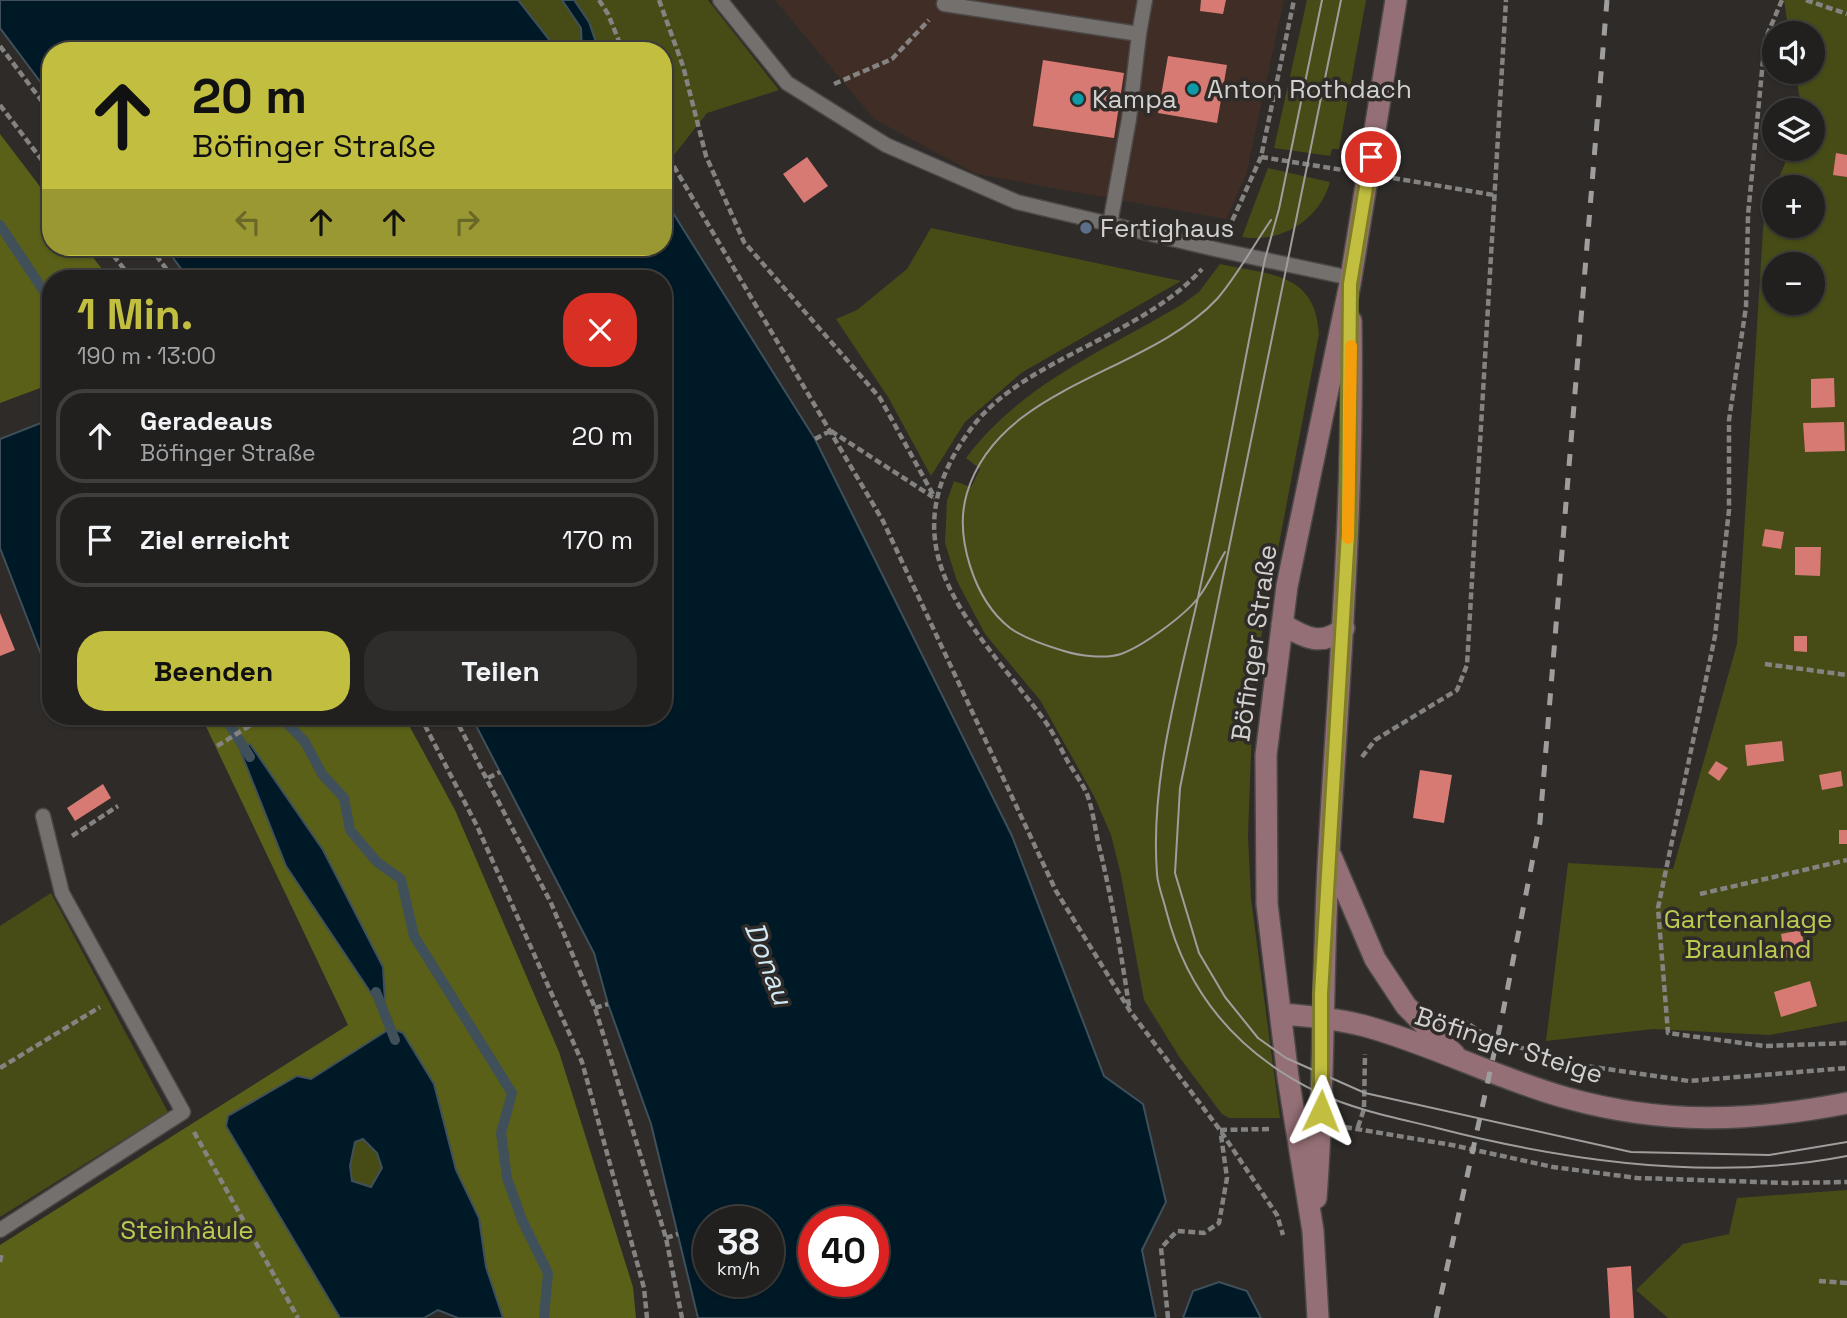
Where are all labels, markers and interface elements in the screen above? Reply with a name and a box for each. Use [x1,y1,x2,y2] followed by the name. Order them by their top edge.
[1762,21,1825,315] map controls
[1762,21,1825,84] button: sound
[192,65,307,127] text: 20 m
[77,70,168,161] icon: ahead
[1207,72,1412,106] place label: Anton Rothdach
[1185,81,1201,97] marker: Anton Rothdach
[1092,82,1177,116] place label: Kampa
[1070,91,1086,107] marker: Kampa
[1762,98,1825,161] button: layers
[192,126,436,166] text: Böfinger Straße
[1341,127,1401,187] pin
[1352,138,1390,176] icon: arrive
[1762,175,1825,238] button: +
[229,203,267,241] icon: left
[302,203,340,241] icon: ahead
[375,203,413,241] icon: ahead
[448,203,486,241] icon: right
[1100,211,1234,245] place label: Fertighaus
[1078,220,1094,236] marker: Fertighaus
[1762,252,1825,315] button: −
[77,288,193,341] text: 1 Min.
[563,293,637,367] button: close
[77,341,216,371] text: 190 m · 13:00
[140,404,273,438] text: Geradeaus
[81,417,119,455] icon: ahead
[572,419,633,453] text: 20 m
[140,438,316,468] text: Böfinger Straße
[81,521,119,559] icon: arrive
[140,523,290,557] text: Ziel erreicht
[562,523,633,557] text: 170 m
[1223,542,1285,744] street label: Böfinger Straße
[77,631,350,711] button: Beenden
[364,631,637,711] button: Teilen
[1664,902,1832,966] park label: Gartenanlage Braunland
[737,916,802,1011] water label: Donau
[1411,999,1607,1091] street label: Böfinger Steige
[1284,1074,1358,1148] position arrow
[798,1206,889,1297] speed limit sign: 40
[120,1213,254,1247] park label: Steinhäule
[717,1220,760,1264] text: 38
[717,1257,760,1280] text: km/h

